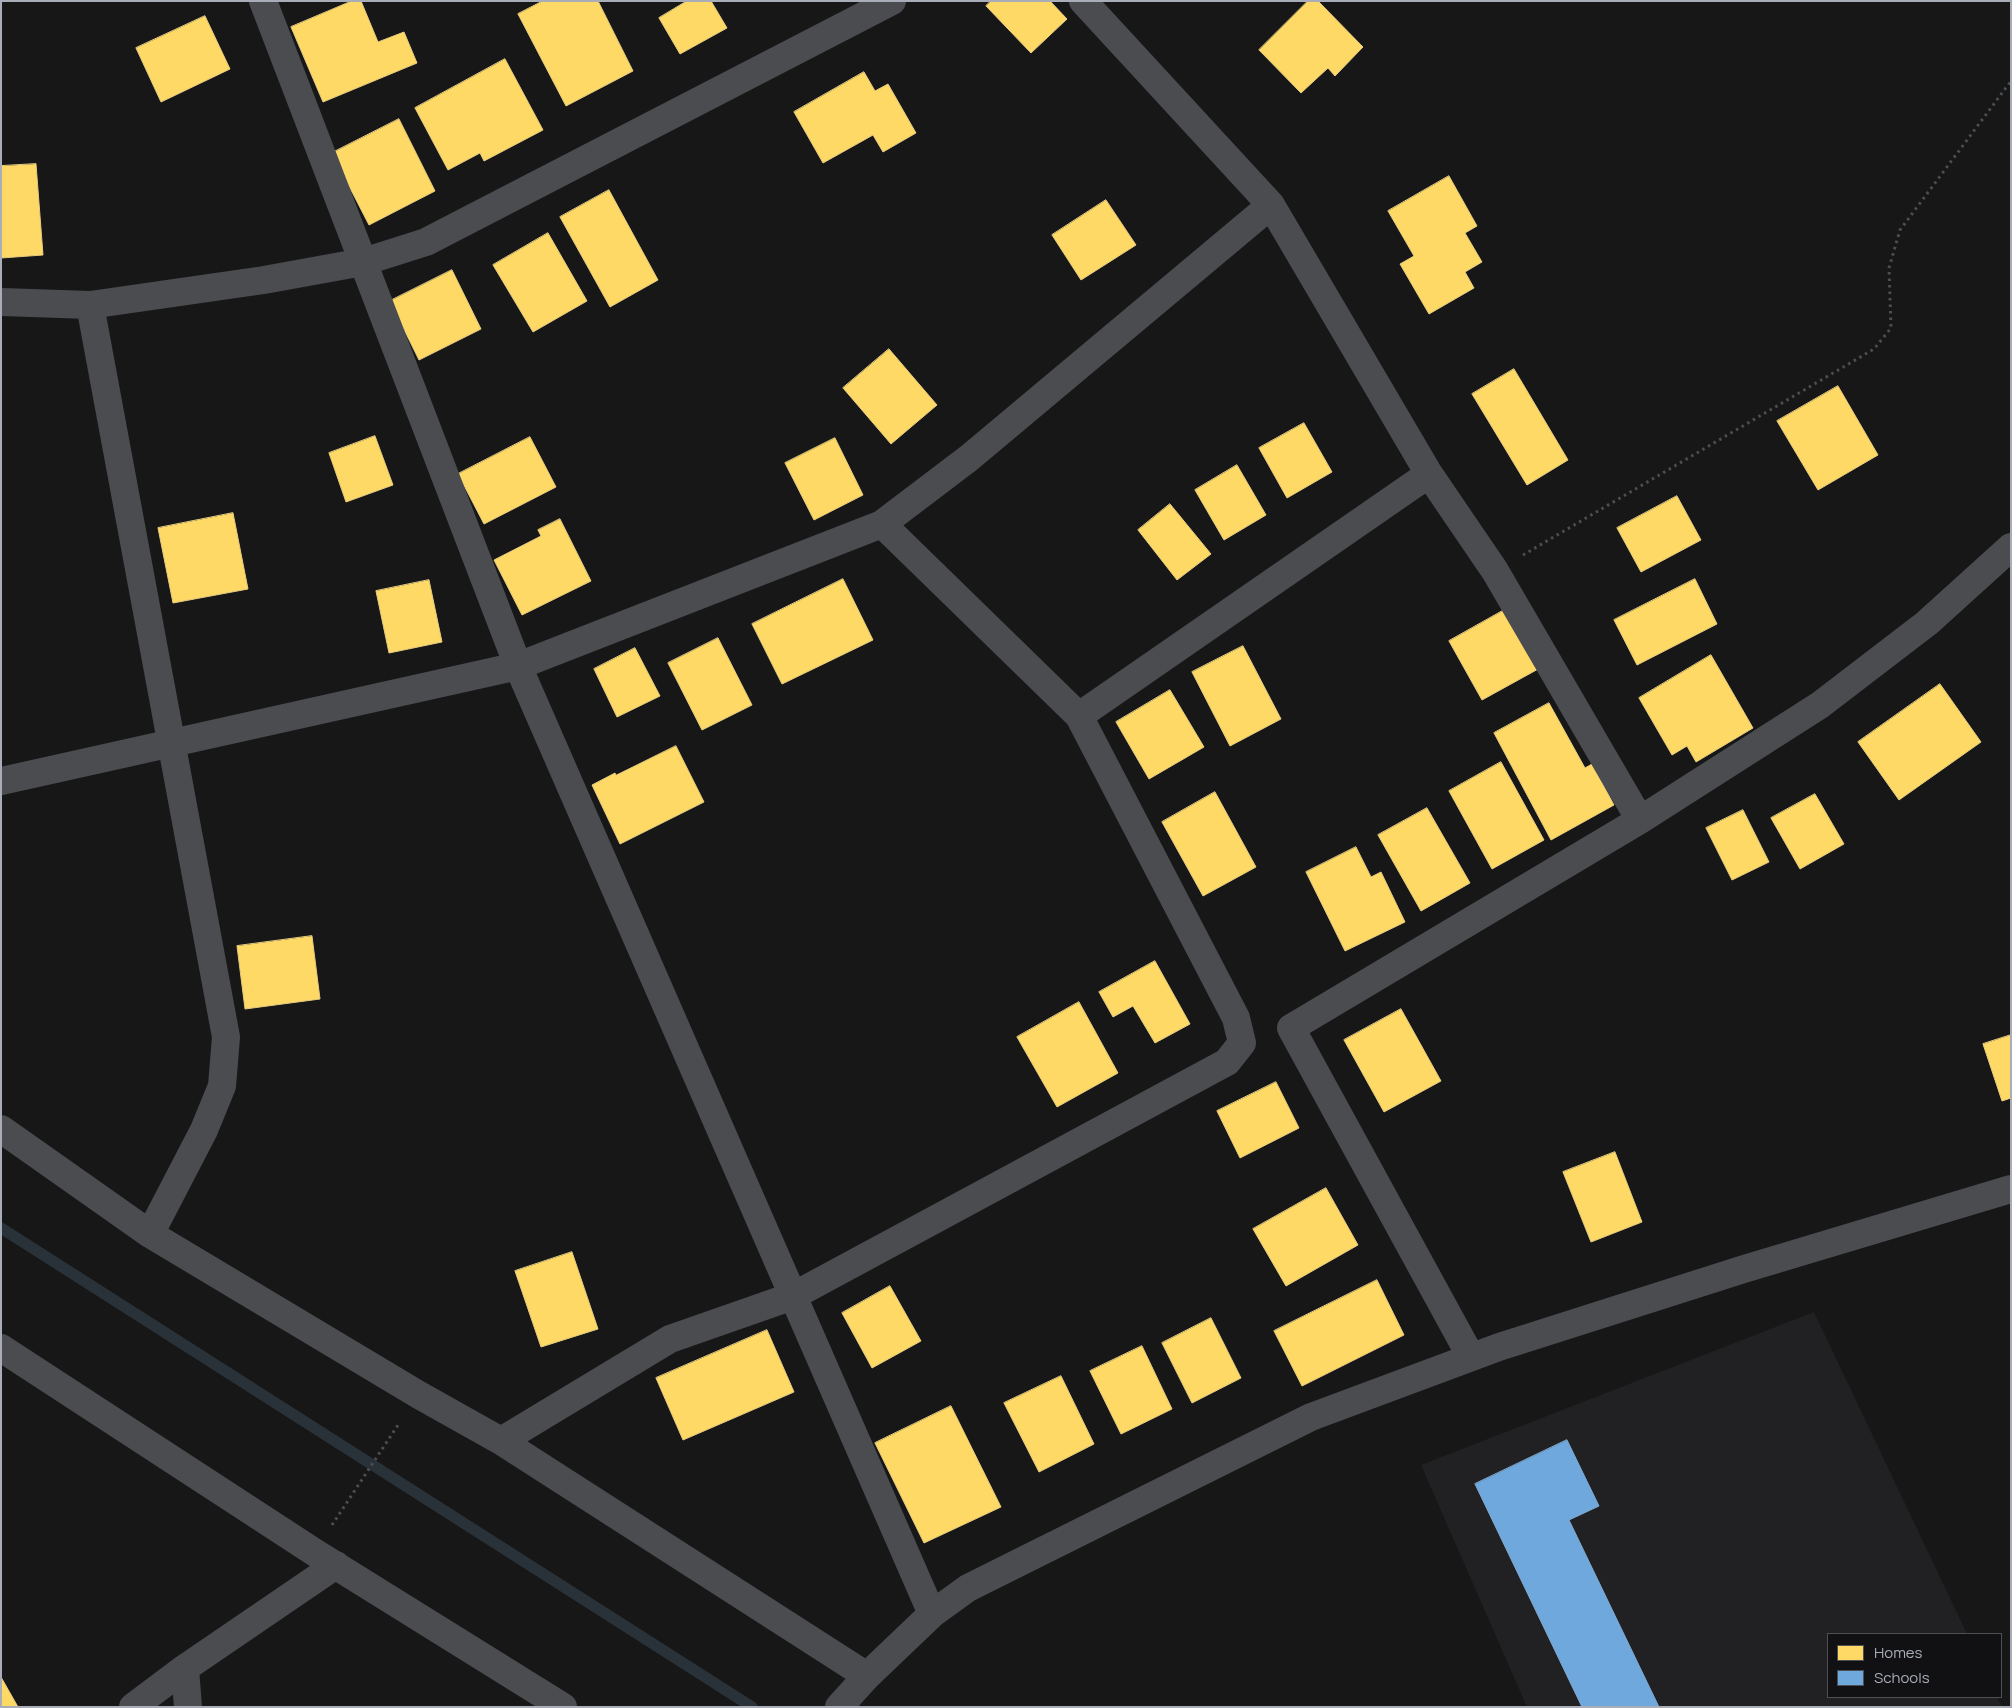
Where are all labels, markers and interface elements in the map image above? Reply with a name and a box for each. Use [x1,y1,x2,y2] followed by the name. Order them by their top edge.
[1827,1633,2002,1698] legend
[1874,1642,1922,1663] text: Homes
[1874,1667,1930,1688] text: Schools

